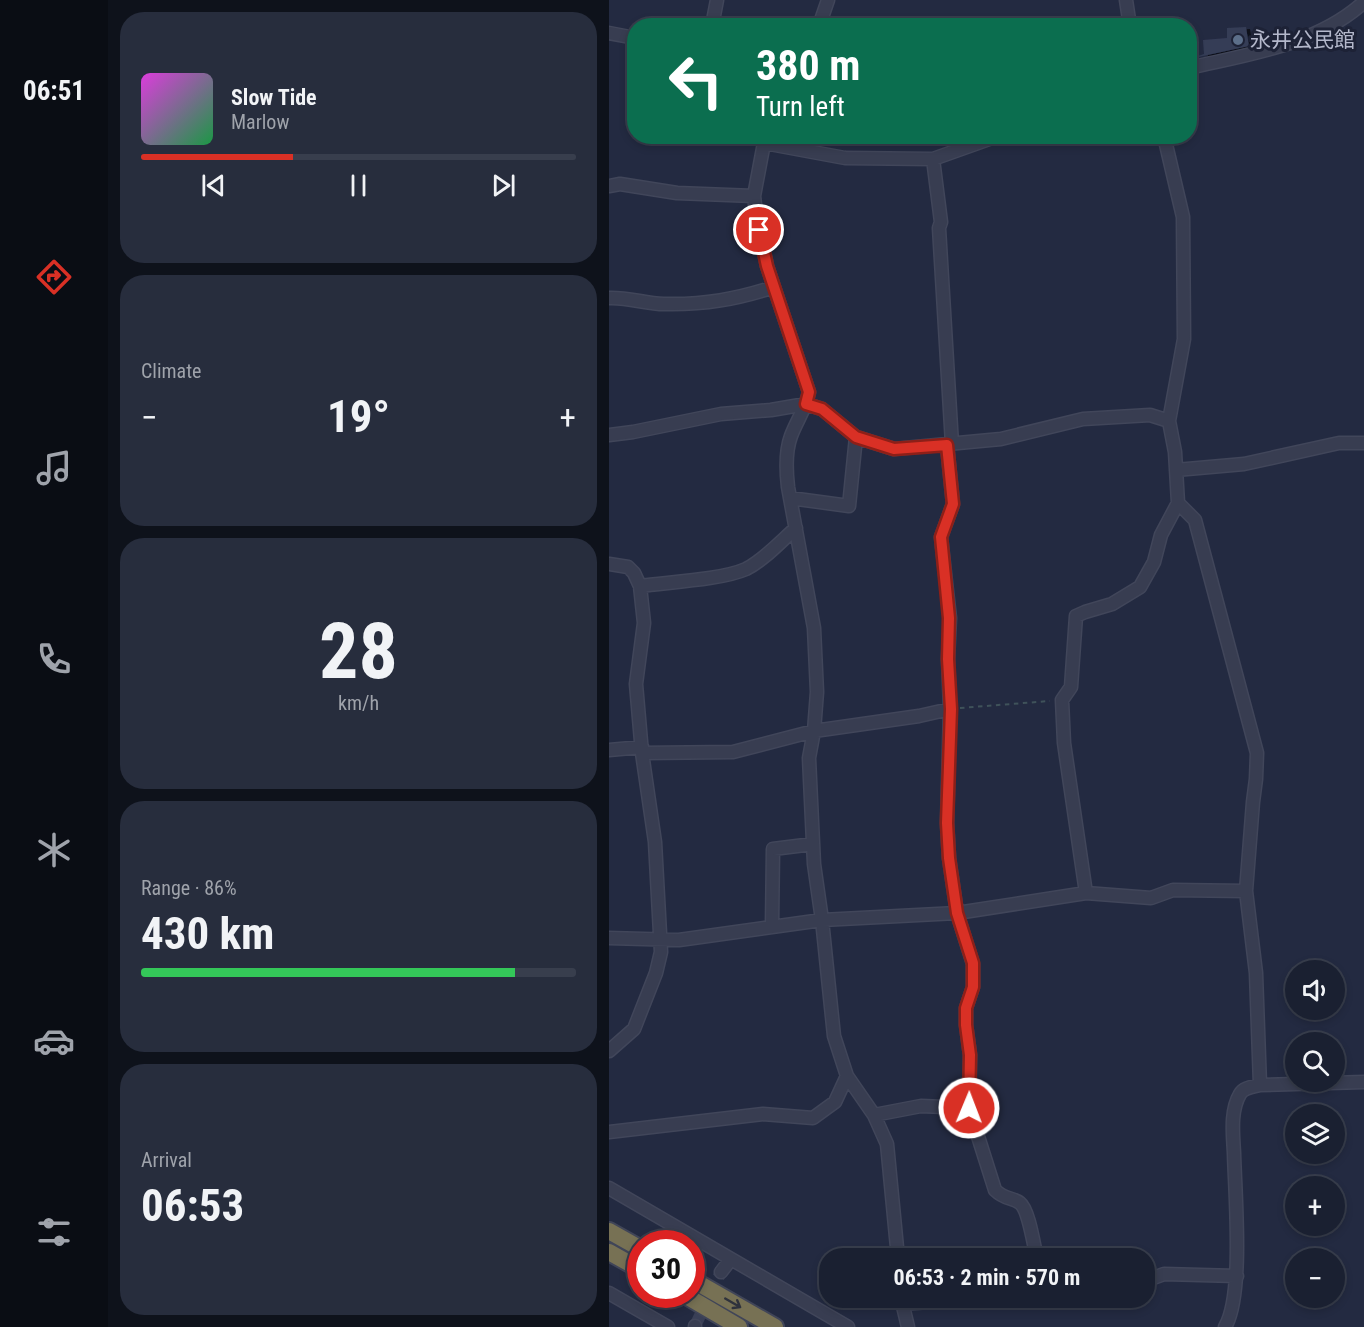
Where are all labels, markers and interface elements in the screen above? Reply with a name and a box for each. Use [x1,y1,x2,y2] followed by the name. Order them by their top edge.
[1250,28,1355,52] place label: 永井公民館
[1231,33,1245,47] marker: 永井公民館
[756,41,861,90] text: 380 m
[657,42,735,120] icon: left
[23,75,85,107] text: 06:51
[231,85,317,110] text: Slow Tide
[756,91,845,123] text: Turn left
[231,110,289,134] text: Marlow
[197,169,230,202] icon: previous
[342,169,375,202] icon: pause
[487,169,520,202] icon: next
[733,204,784,255] pin
[742,213,775,246] icon: arrive
[33,256,75,298] icon: directions
[141,359,201,383] text: Climate
[327,390,390,443] text: 19°
[141,398,158,437] text: −
[560,398,576,437] text: +
[33,447,75,489] icon: music
[319,606,398,697] text: 28
[33,638,75,680] icon: phone
[338,691,379,715] text: km/h
[33,829,75,871] icon: climate
[141,876,237,900] text: Range · 86%
[141,907,274,960] text: 430 km
[1285,960,1345,1308] map controls
[1285,960,1345,1020] button: sound
[33,1020,75,1062] icon: car
[1285,1032,1345,1092] button: search
[937,1076,1001,1140] position arrow
[1285,1104,1345,1164] button: layers
[141,1148,192,1172] text: Arrival
[1285,1176,1345,1236] button: +
[141,1179,244,1232] text: 06:53
[33,1211,75,1253] icon: filters
[627,1230,705,1308] speed limit sign: 30
[1285,1248,1345,1308] button: −
[894,1265,1080,1290] text: 06:53 · 2 min · 570 m
[724,1297,741,1309] one-way arrow

